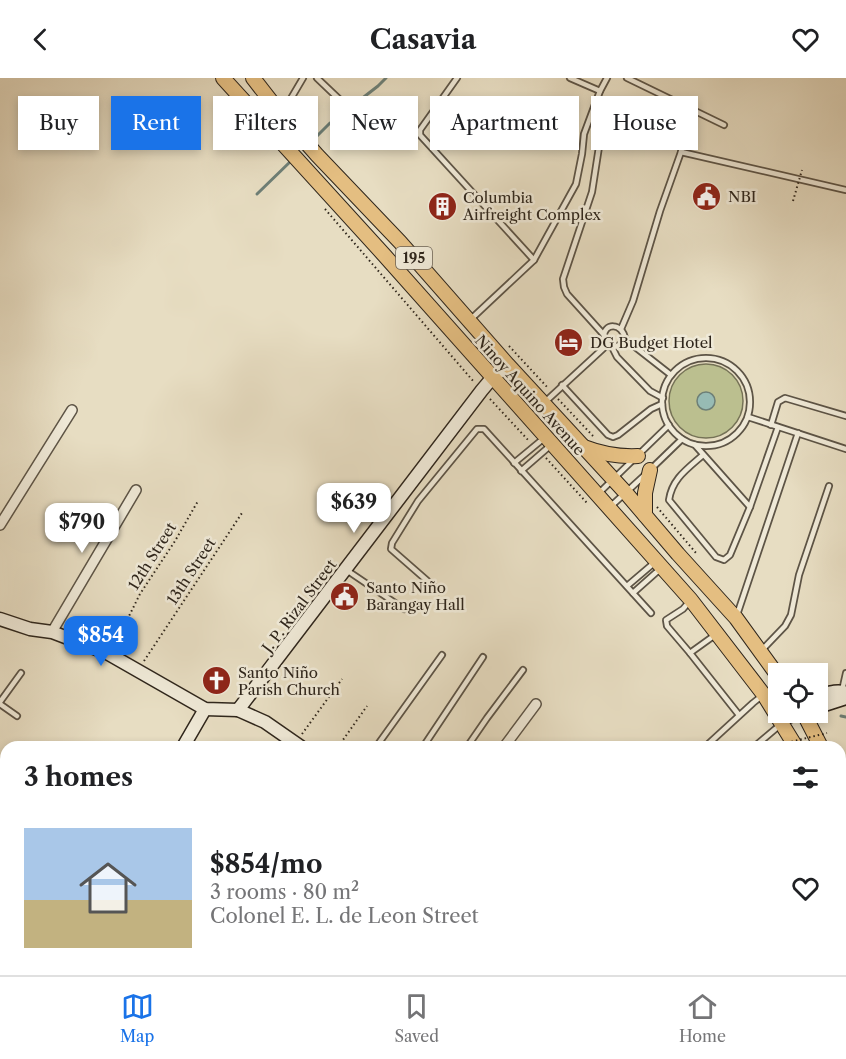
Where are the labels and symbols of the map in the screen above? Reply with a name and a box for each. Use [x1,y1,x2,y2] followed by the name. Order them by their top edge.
[691,180,723,212] public building icon: NBI
[728,187,756,206] place label: NBI
[462,188,601,224] place label: Columbia Airfreight Complex
[426,190,458,222] building icon: Columbia Airfreight Complex
[396,247,432,269] road number: 195
[553,326,585,358] hotel icon: DG Budget Hotel
[471,331,589,459] street label: Ninoy Aquino Avenue
[590,333,713,352] place label: DG Budget Hotel
[318,483,390,534] pin: $639
[46,503,118,554] pin: $790
[124,518,181,593] street label: 12th Street
[162,533,220,608] street label: 13th Street
[257,555,341,658] street label: J. P. Rizal Street
[366,578,465,614] place label: Santo Niño Barangay Hall
[329,580,361,612] public building icon: Santo Niño Barangay Hall
[65,616,137,667] pin: $854
[238,663,341,699] place label: Santo Niño Parish Church
[201,665,233,697] church icon: Santo Niño Parish Church

